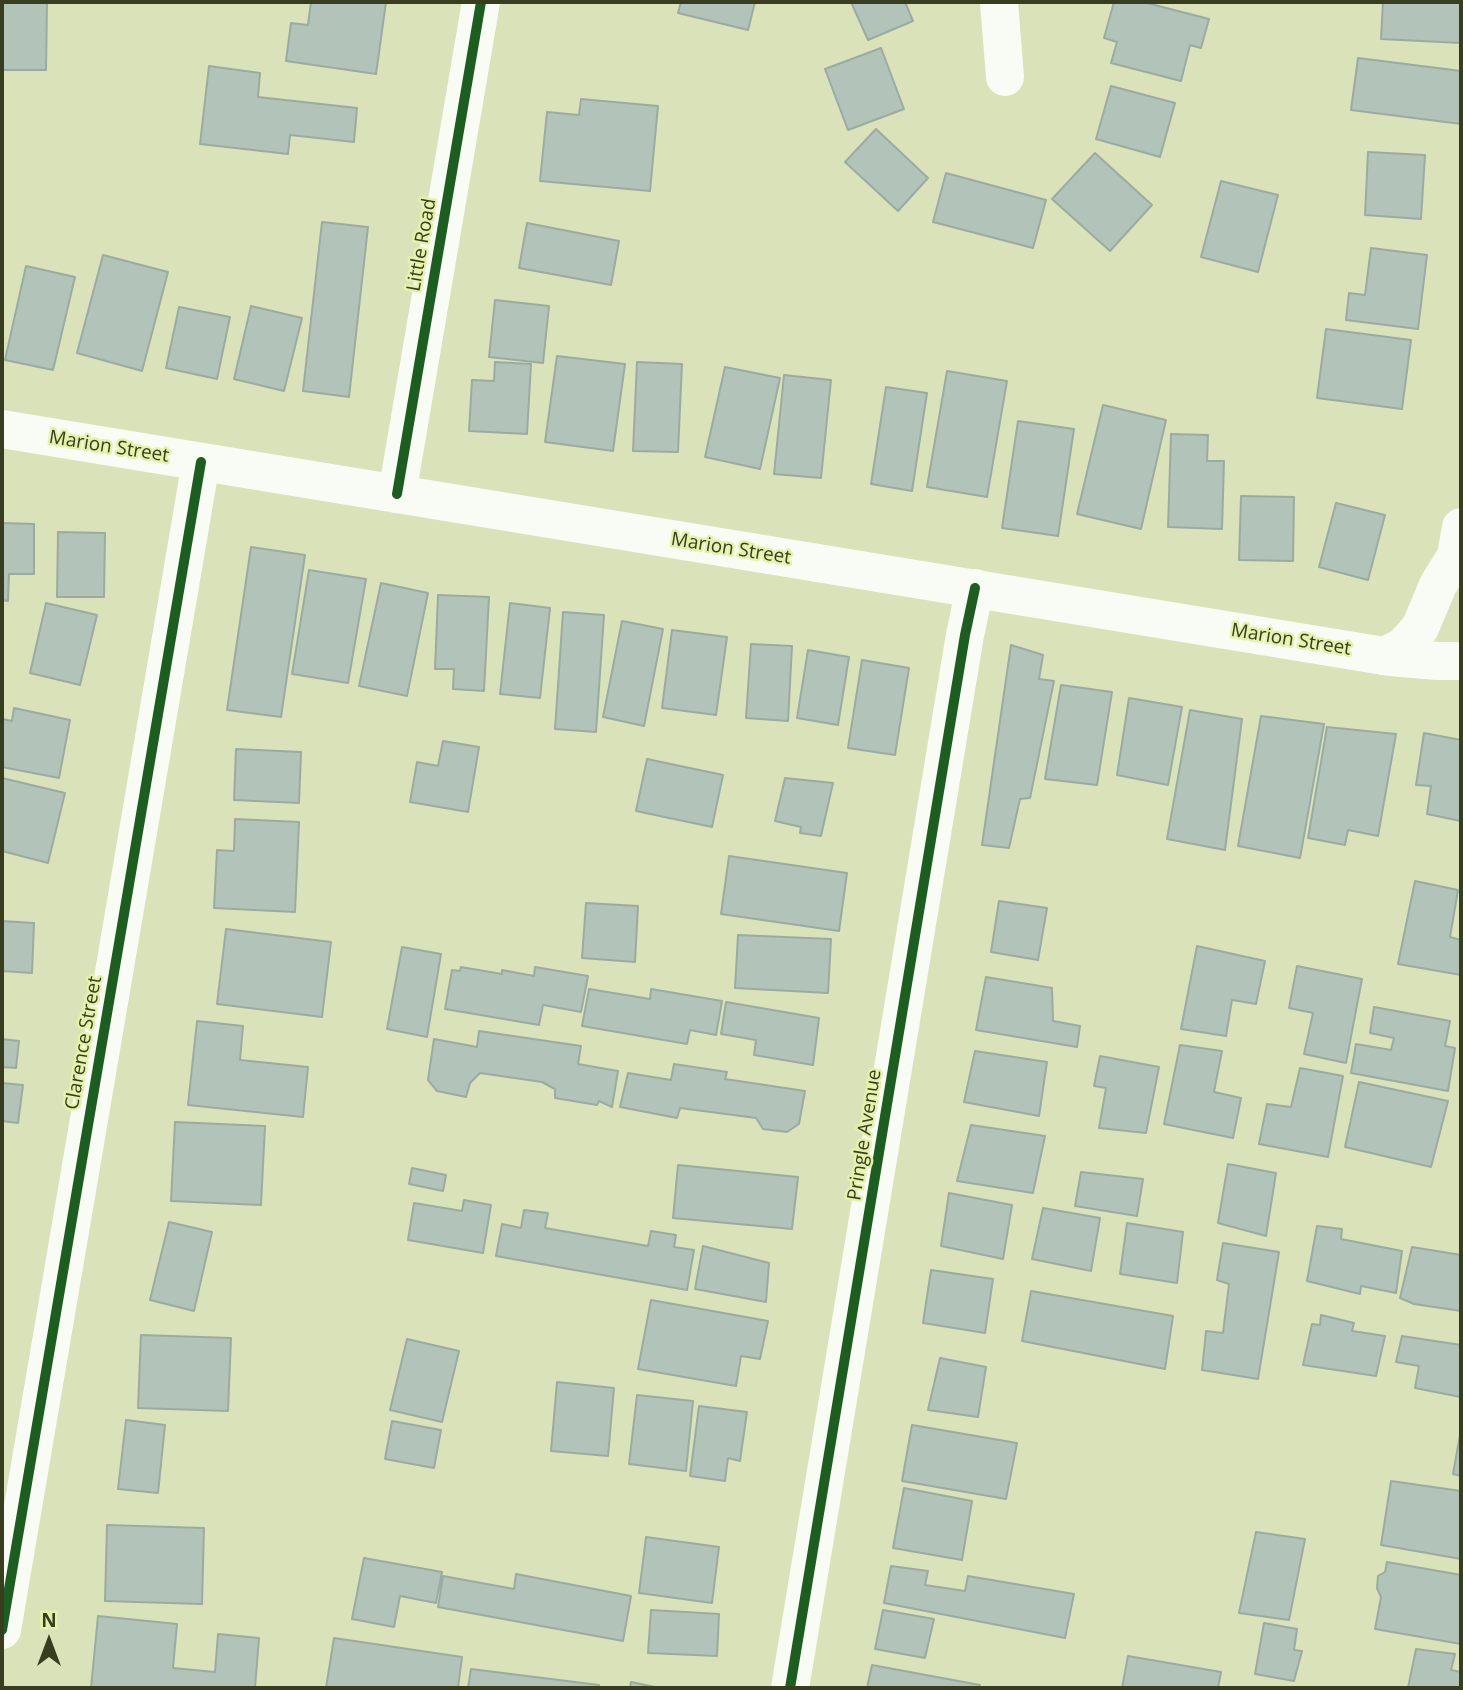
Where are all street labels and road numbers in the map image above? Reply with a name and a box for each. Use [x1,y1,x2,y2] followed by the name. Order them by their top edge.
[403,197,441,293] street label: Little Road
[47,426,171,468] street label: Marion Street
[669,528,793,570] street label: Marion Street
[1229,619,1353,661] street label: Marion Street
[61,974,107,1112] street label: Clarence Street
[843,1068,887,1202] street label: Pringle Avenue

